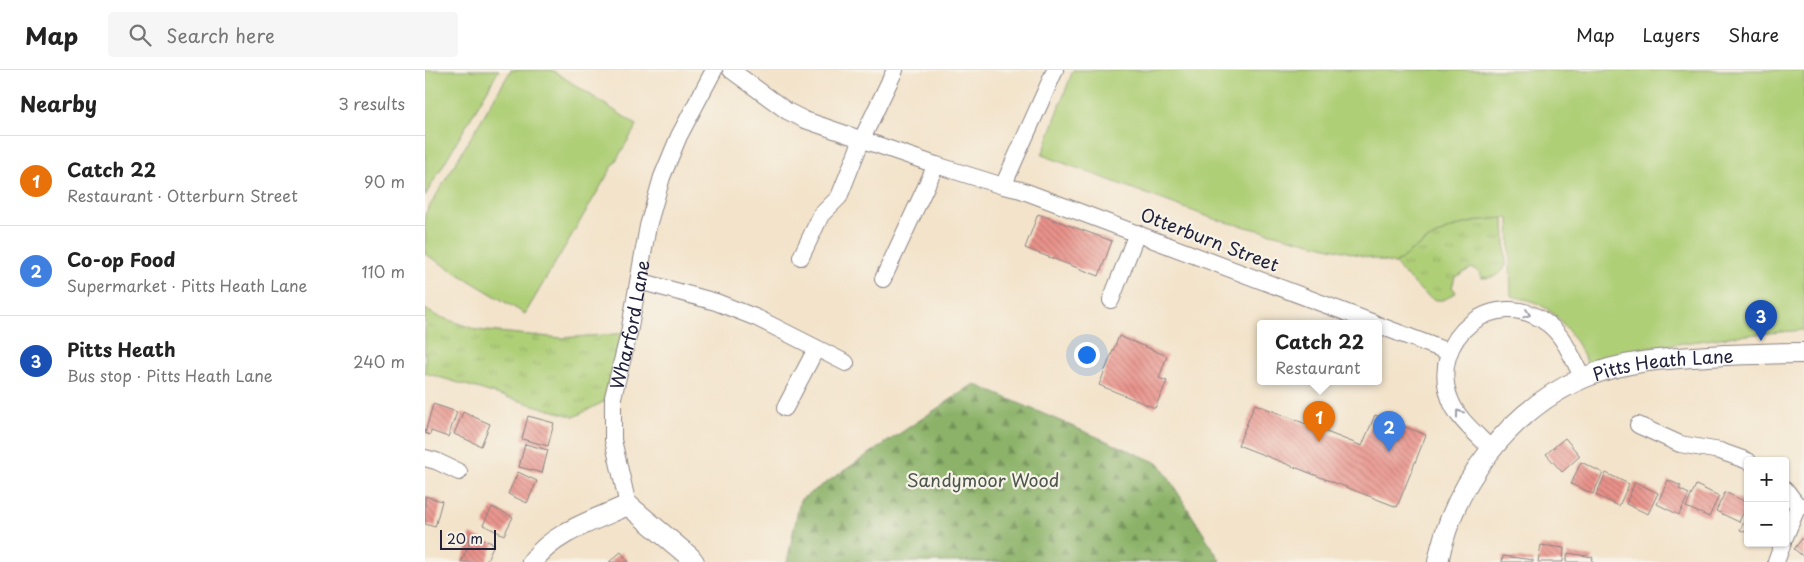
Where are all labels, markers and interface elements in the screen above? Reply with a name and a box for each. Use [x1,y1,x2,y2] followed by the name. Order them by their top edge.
[108,12,458,57] search box
[25,17,78,53] text: Map
[126,21,154,49] icon: search
[166,21,275,49] text: Search here
[1576,21,1615,48] text: Map
[1643,21,1700,48] text: Layers
[1728,21,1779,48] text: Share
[20,87,97,119] text: Nearby
[338,91,405,115] text: 3 results
[67,155,156,183] text: Catch 22
[32,169,40,193] text: 1
[364,169,405,193] text: 90 m
[67,183,298,207] text: Restaurant · Otterburn Street
[1137,200,1283,278] street label: Otterburn Street
[67,245,175,273] text: Co-op Food
[602,258,655,392] street label: Wharford Lane
[30,259,42,283] text: 2
[362,259,405,283] text: 110 m
[67,273,308,297] text: Supermarket · Pitts Heath Lane
[1745,300,1777,341] pin: 3
[1522,308,1531,318] one-way arrow
[1257,320,1382,385] popup
[1275,327,1364,355] text: Catch 22
[67,335,176,363] text: Pitts Heath
[1589,341,1734,387] street label: Pitts Heath Lane
[1074,342,1100,368] your location
[31,349,41,373] text: 3
[353,349,405,373] text: 240 m
[1275,355,1360,379] text: Restaurant
[67,363,273,387] text: Bus stop · Pitts Heath Lane
[1303,401,1335,442] pin: 1
[1456,410,1464,419] one-way arrow
[1373,411,1405,452] pin: 2
[1744,457,1789,547] map controls
[1744,457,1789,502] button: +
[907,466,1059,493] park label: Sandymoor Wood
[1744,502,1789,547] button: −
[440,527,496,550] scale bar
[447,528,483,549] text: 20 m

